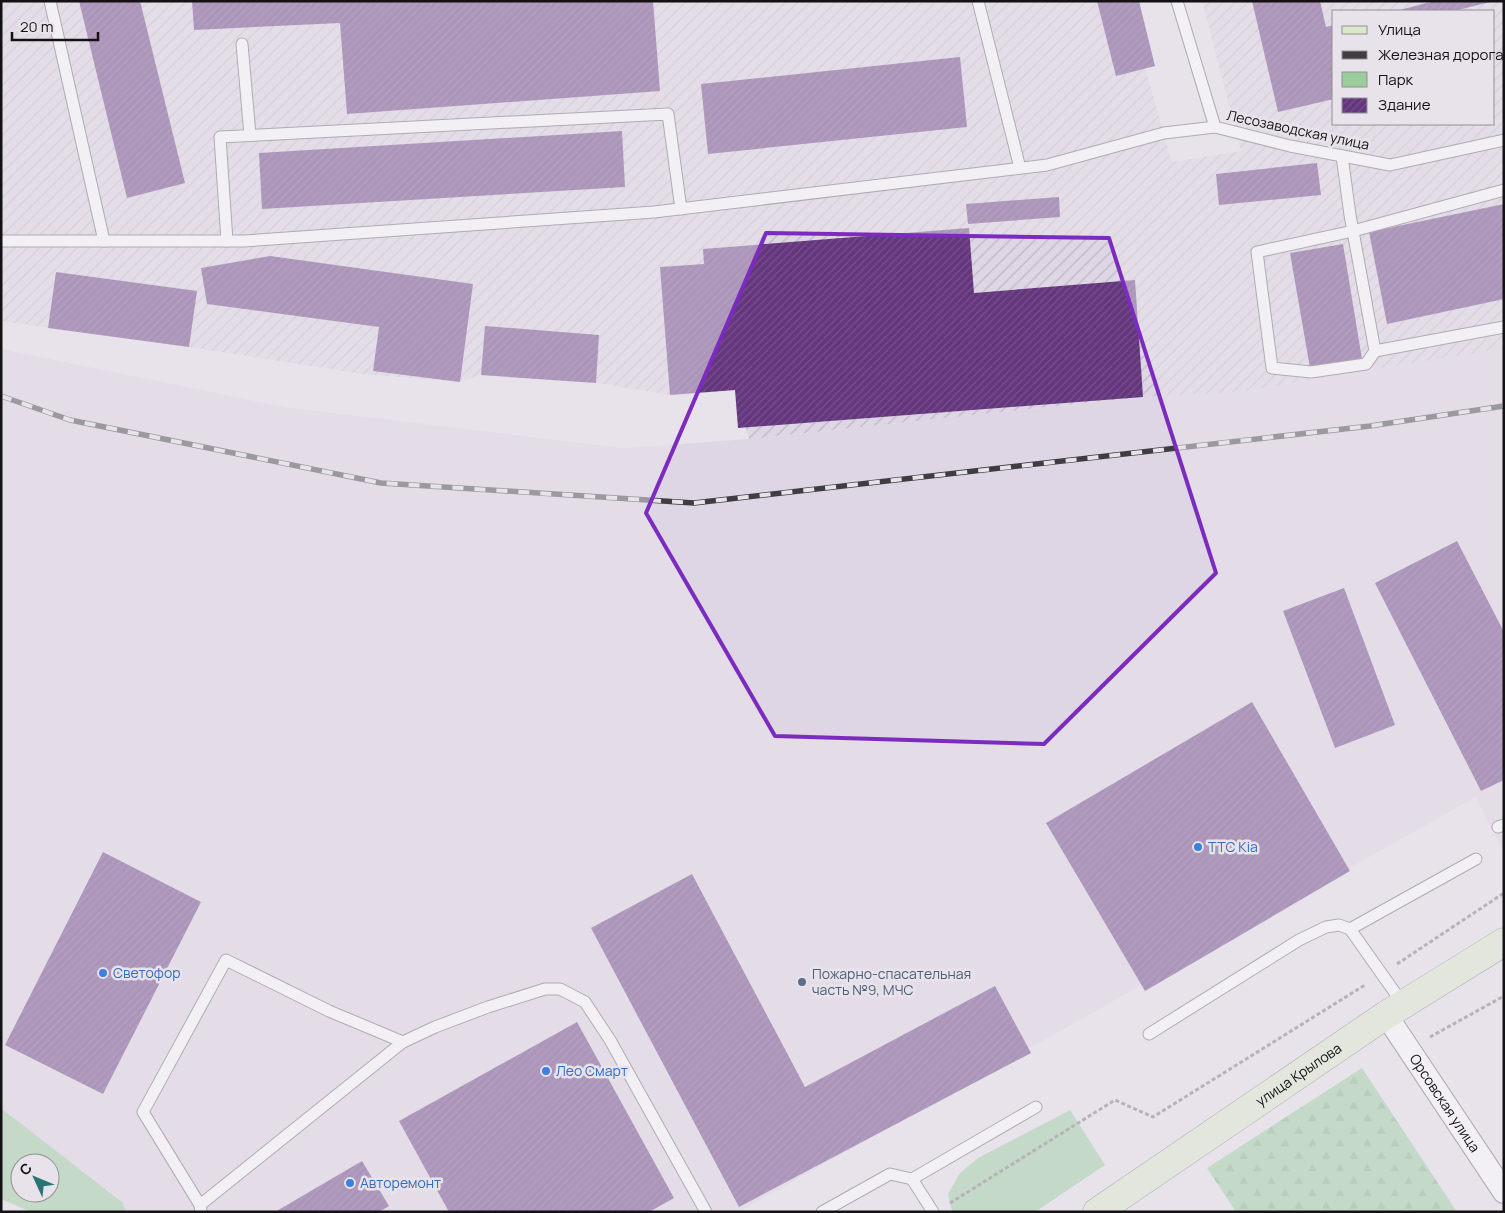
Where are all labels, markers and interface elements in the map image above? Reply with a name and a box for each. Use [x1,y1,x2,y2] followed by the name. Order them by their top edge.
[12,10,99,42] scale bar
[1332,10,1495,125] legend
[20,16,53,37] text: 20 m
[1378,19,1421,40] text: Улица
[1378,44,1503,65] text: Железная дорога
[1378,69,1414,90] text: Парк
[1378,94,1431,115] text: Здание
[1225,105,1371,154] street label: Лесозаводская улица
[1208,837,1258,856] place label: ТТС Kia
[1192,841,1204,853] marker: ТТС Kia
[113,963,180,982] place label: Светофор
[812,964,971,999] place label: Пожарно-спасательная часть №9, МЧС
[97,967,109,979] marker: Светофор
[796,976,808,988] marker: Пожарно-спасательная часть №9, МЧС
[1252,1038,1345,1110] street label: улица Крылова
[1406,1050,1485,1156] street label: Орсовская улица
[556,1061,628,1080] place label: Лео Смарт
[540,1065,552,1077] marker: Лео Смарт
[10,1153,60,1203] north arrow
[15,1158,36,1179] text: С
[360,1173,441,1192] place label: Авторемонт
[344,1177,356,1189] marker: Авторемонт

